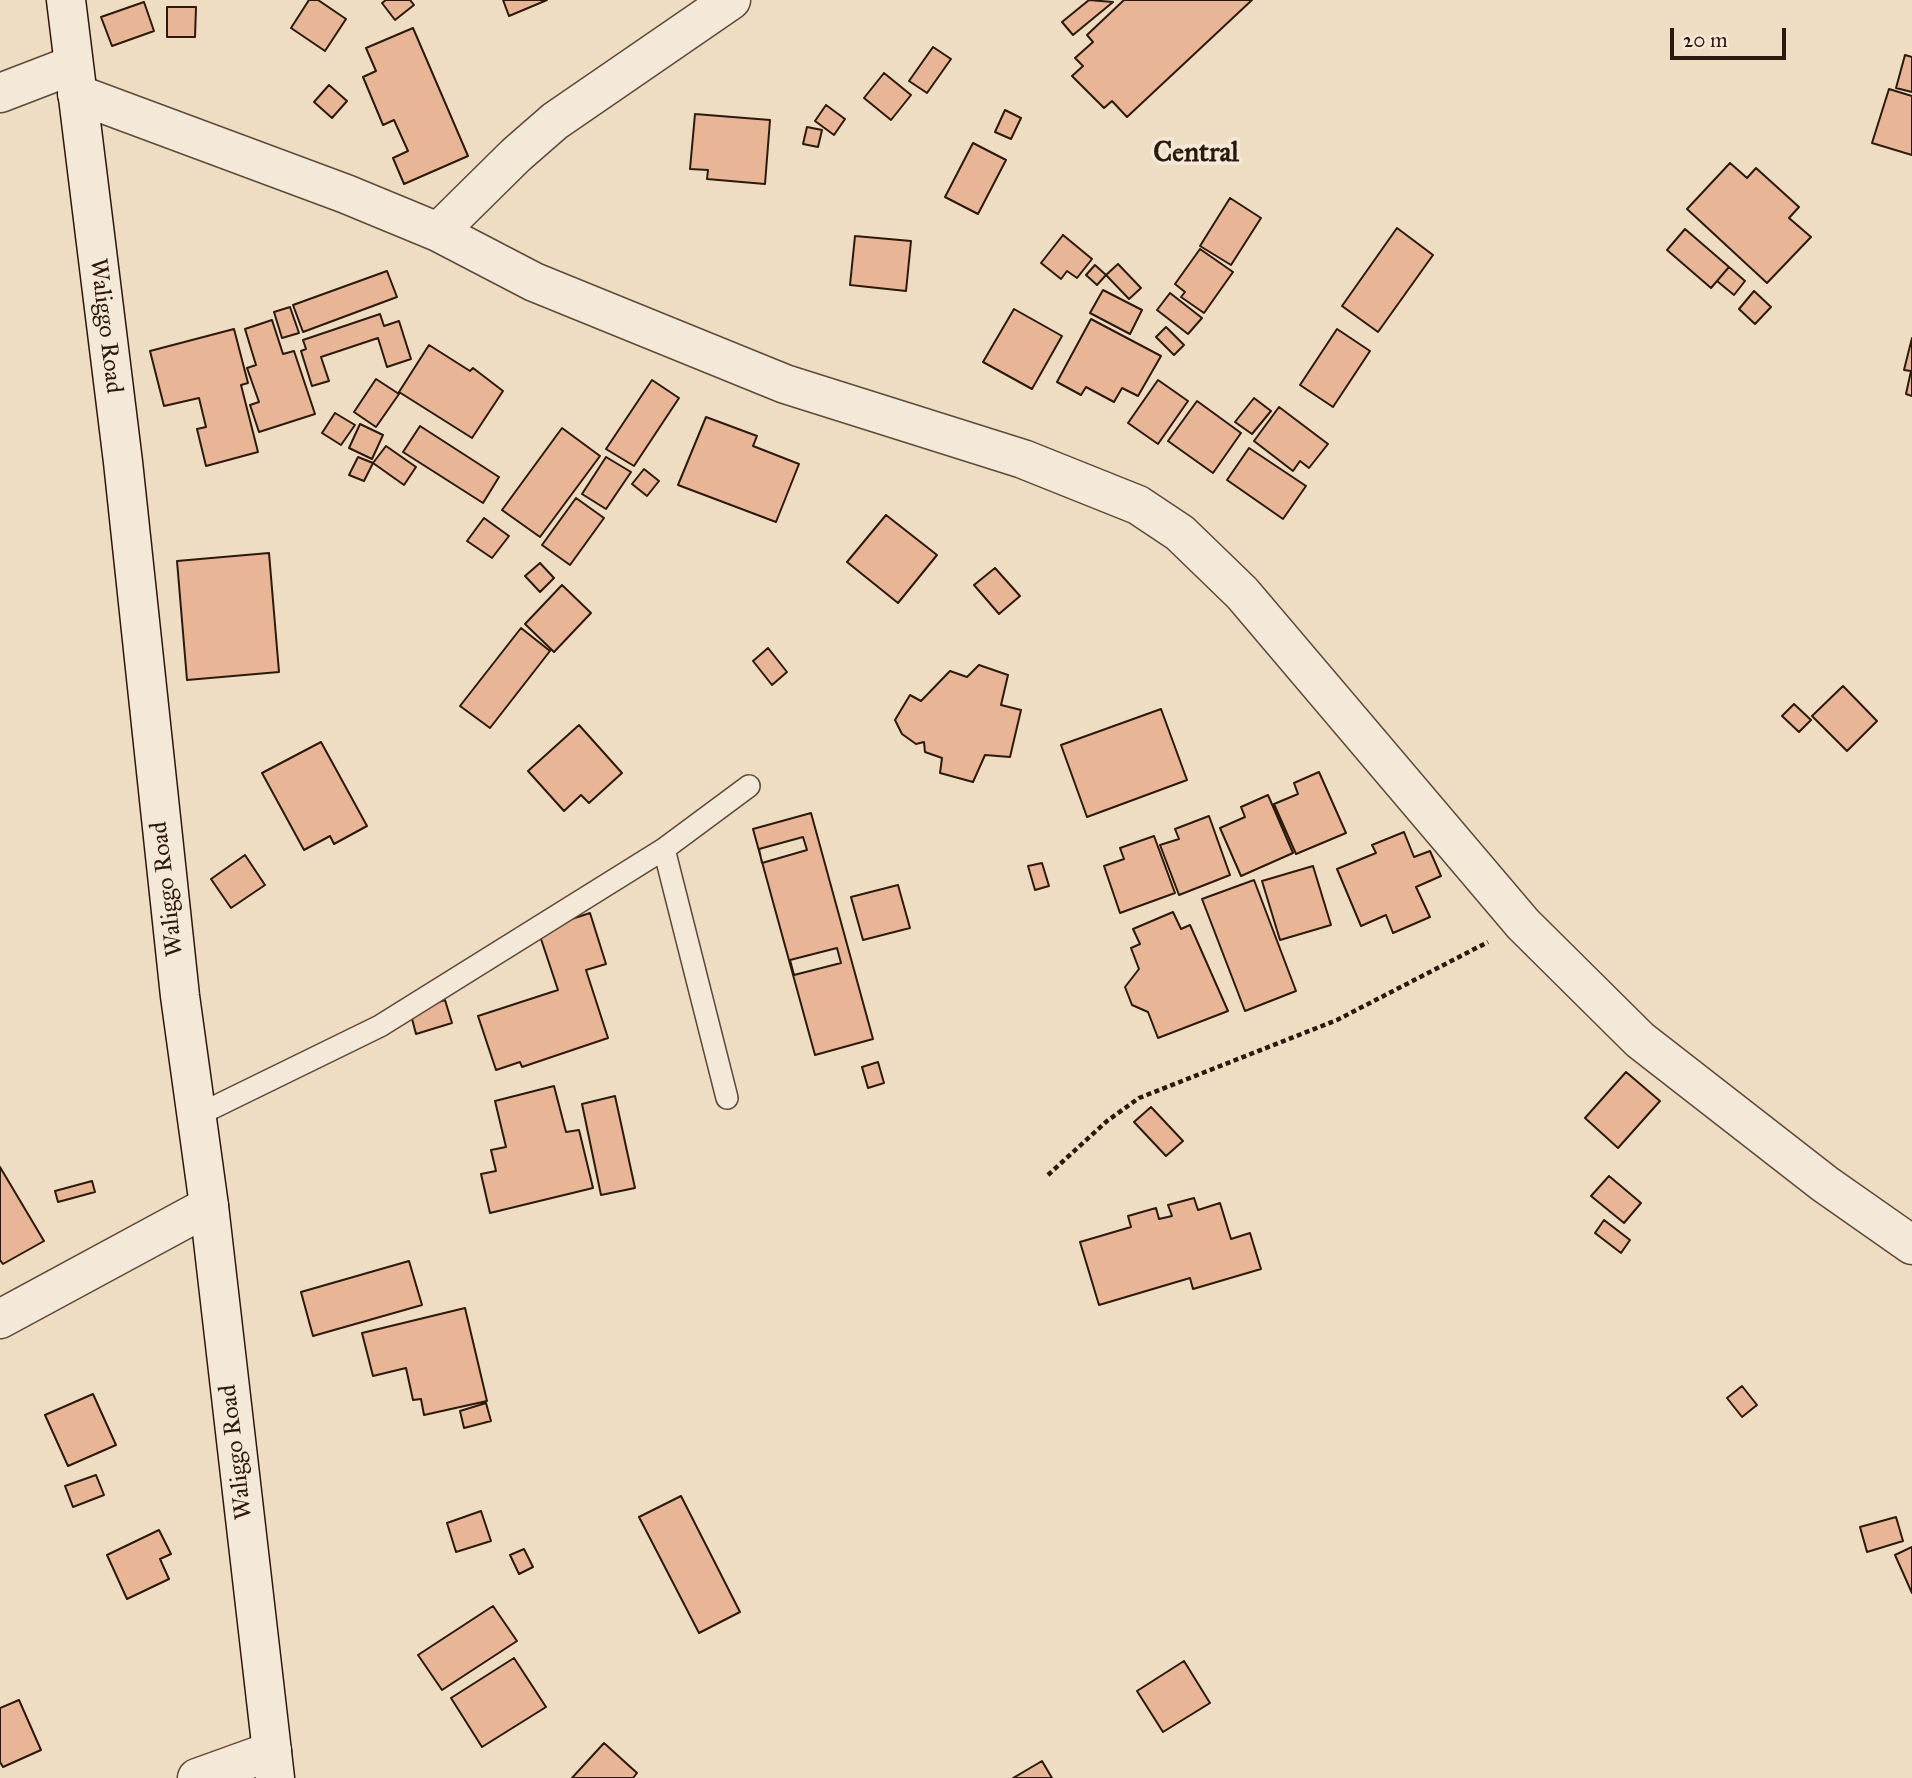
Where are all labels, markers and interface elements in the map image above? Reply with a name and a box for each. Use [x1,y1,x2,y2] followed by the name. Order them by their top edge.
[1674,14,1790,58] scale bar
[1683,27,1728,53] text: 20 m
[1153,137,1239,171] district label: Central
[82,257,128,395] street label: Waliggo Road
[145,820,191,958] street label: Waliggo Road
[214,1383,260,1521] street label: Waliggo Road

